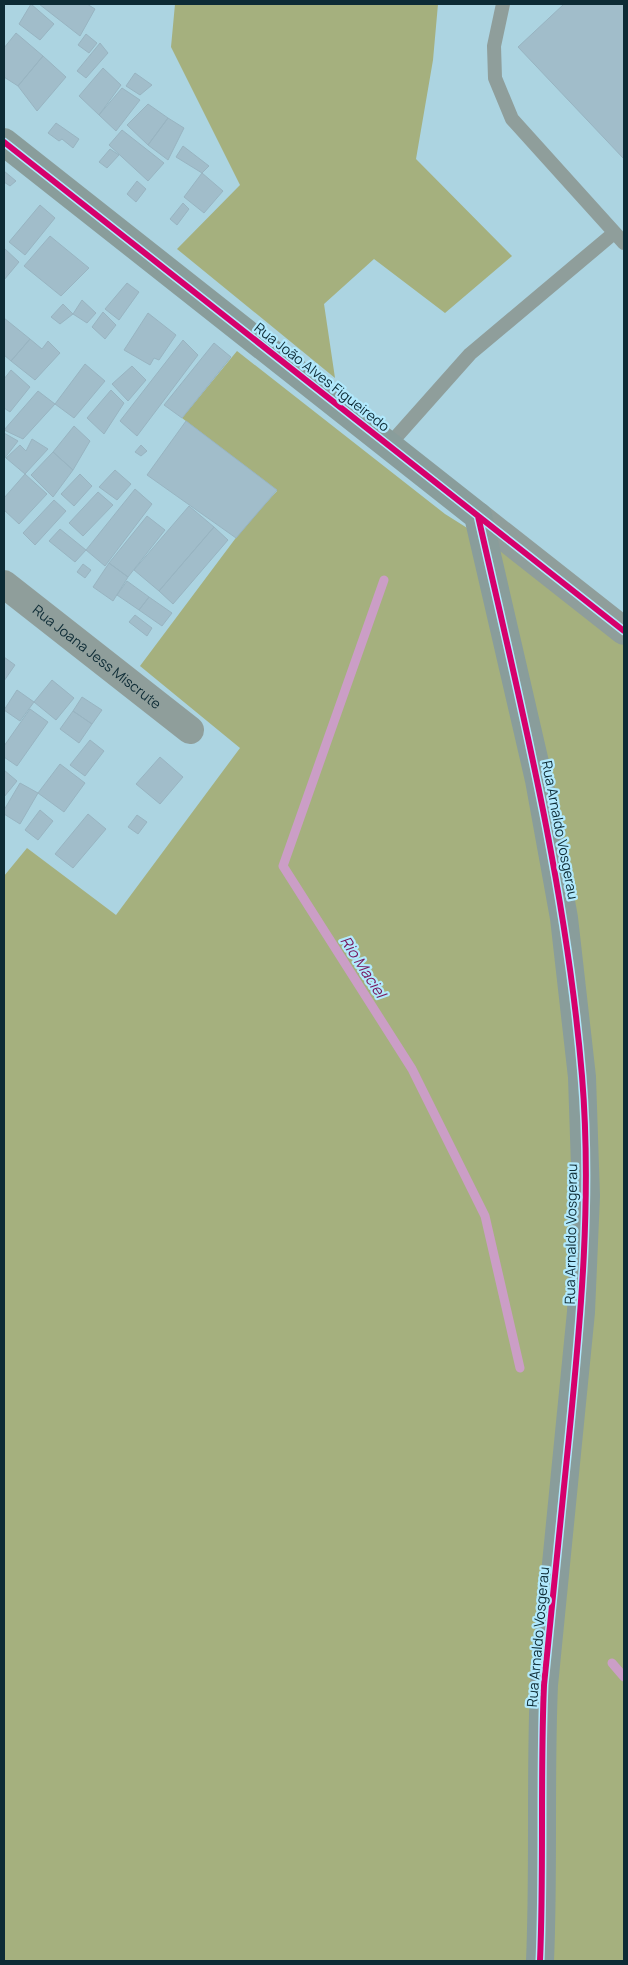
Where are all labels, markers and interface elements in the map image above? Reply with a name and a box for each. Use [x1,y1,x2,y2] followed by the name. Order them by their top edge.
[251,318,394,435] street label: Rua João Alves Figueiredo
[29,600,165,713] street label: Rua Joana Jess Miscrute
[538,759,583,901] street label: Rua Arnaldo Vosgerau
[336,932,393,1004] water label: Rio Maciel
[560,1163,581,1305] street label: Rua Arnaldo Vosgerau
[522,1566,553,1708] street label: Rua Arnaldo Vosgerau

